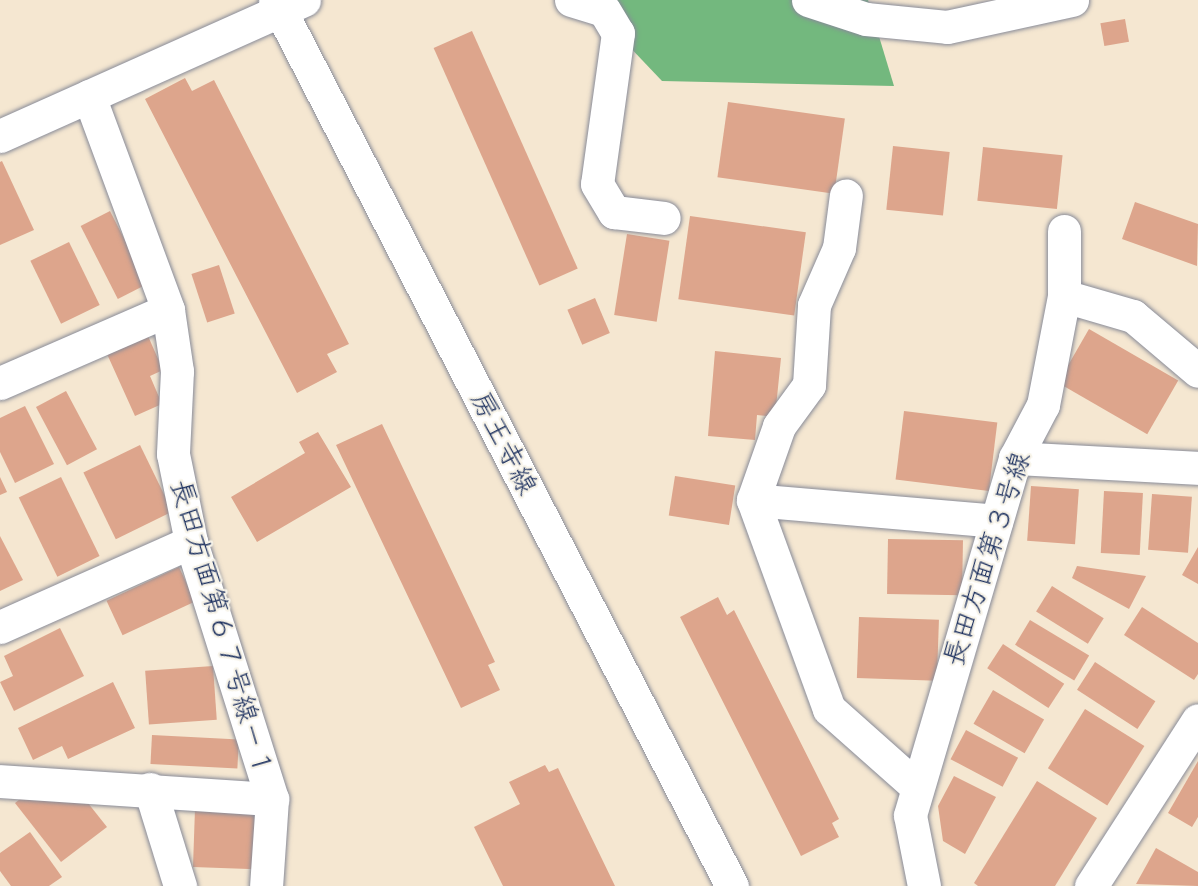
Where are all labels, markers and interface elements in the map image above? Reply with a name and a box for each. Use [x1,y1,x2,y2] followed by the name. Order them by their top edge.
[464,385,544,501] street label: 房王寺線
[936,447,1038,671] street label: 長田方面第３号線
[163,475,281,781] street label: 長田方面第６７号線－１

